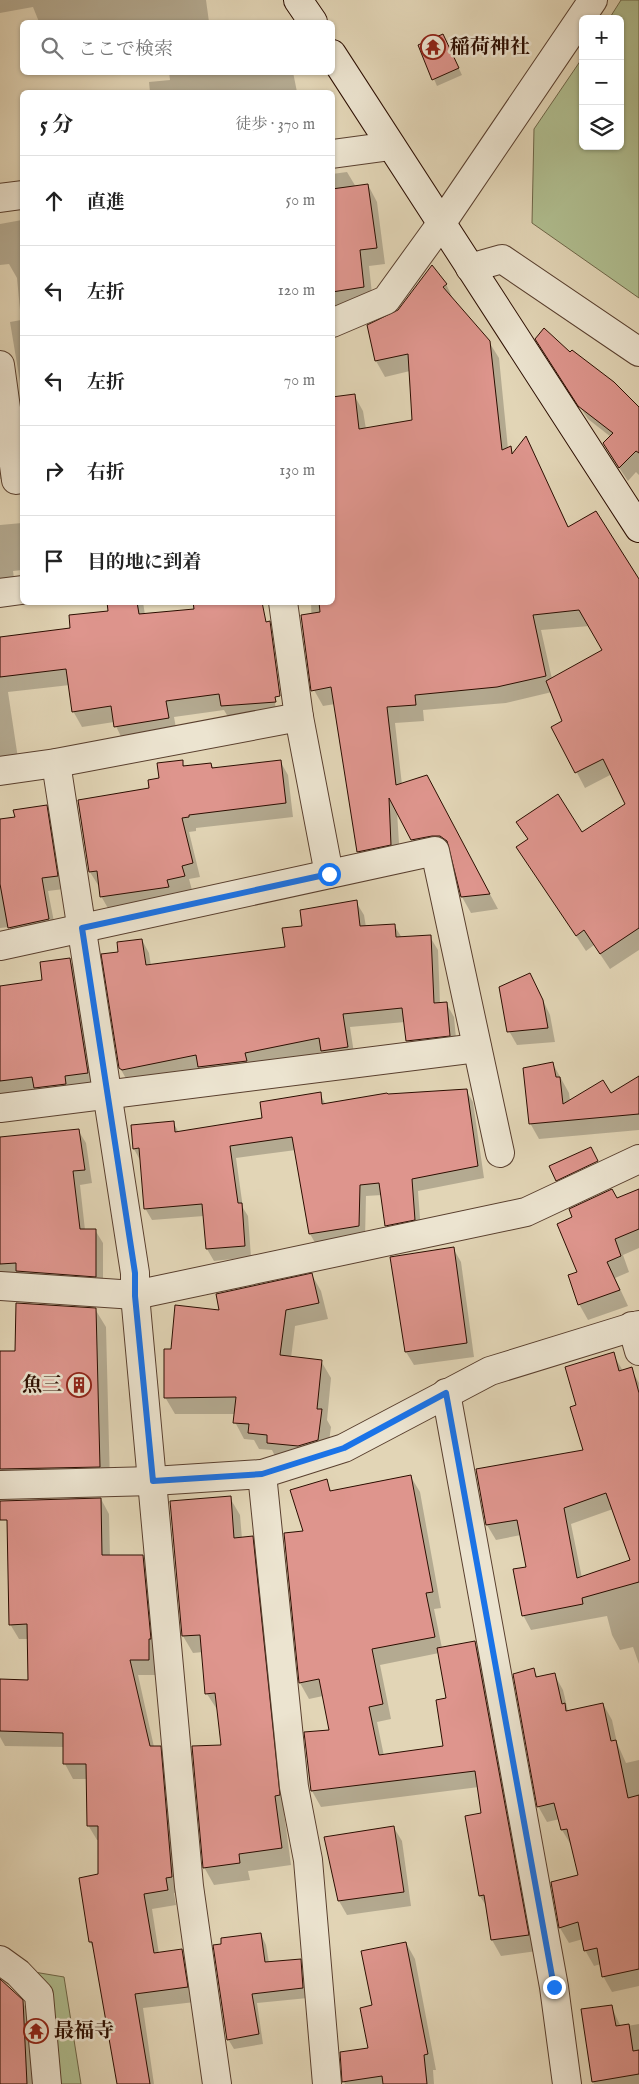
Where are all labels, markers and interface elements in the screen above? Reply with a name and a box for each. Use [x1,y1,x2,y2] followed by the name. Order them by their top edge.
[579,15,624,150] map controls
[579,15,624,60] button: +
[20,20,335,75] search box
[38,34,66,62] icon: search
[420,34,446,60] temple icon: 稲荷神社
[450,35,530,60] place label: 稲荷神社
[78,38,173,62] text: ここで検索
[579,60,624,105] button: −
[579,105,624,150] button: layers
[40,112,73,139] text: 5 分
[235,115,315,135] text: 徒歩 · 370 m
[40,187,68,215] icon: ahead
[87,191,125,215] text: 直進
[286,191,315,211] text: 50 m
[40,277,68,305] icon: left
[87,281,125,305] text: 左折
[278,281,315,301] text: 120 m
[40,367,68,395] icon: left
[87,371,125,395] text: 左折
[284,371,315,391] text: 70 m
[40,457,68,485] icon: right
[87,461,125,485] text: 右折
[279,461,315,481] text: 130 m
[40,547,68,575] icon: arrive
[87,551,201,575] text: 目的地に到着
[318,863,341,886] route start
[66,1372,92,1398] building icon: 魚三
[22,1373,62,1398] place label: 魚三
[543,1976,566,1999] route end
[23,2018,49,2044] temple icon: 最福寺
[54,2019,114,2044] place label: 最福寺

